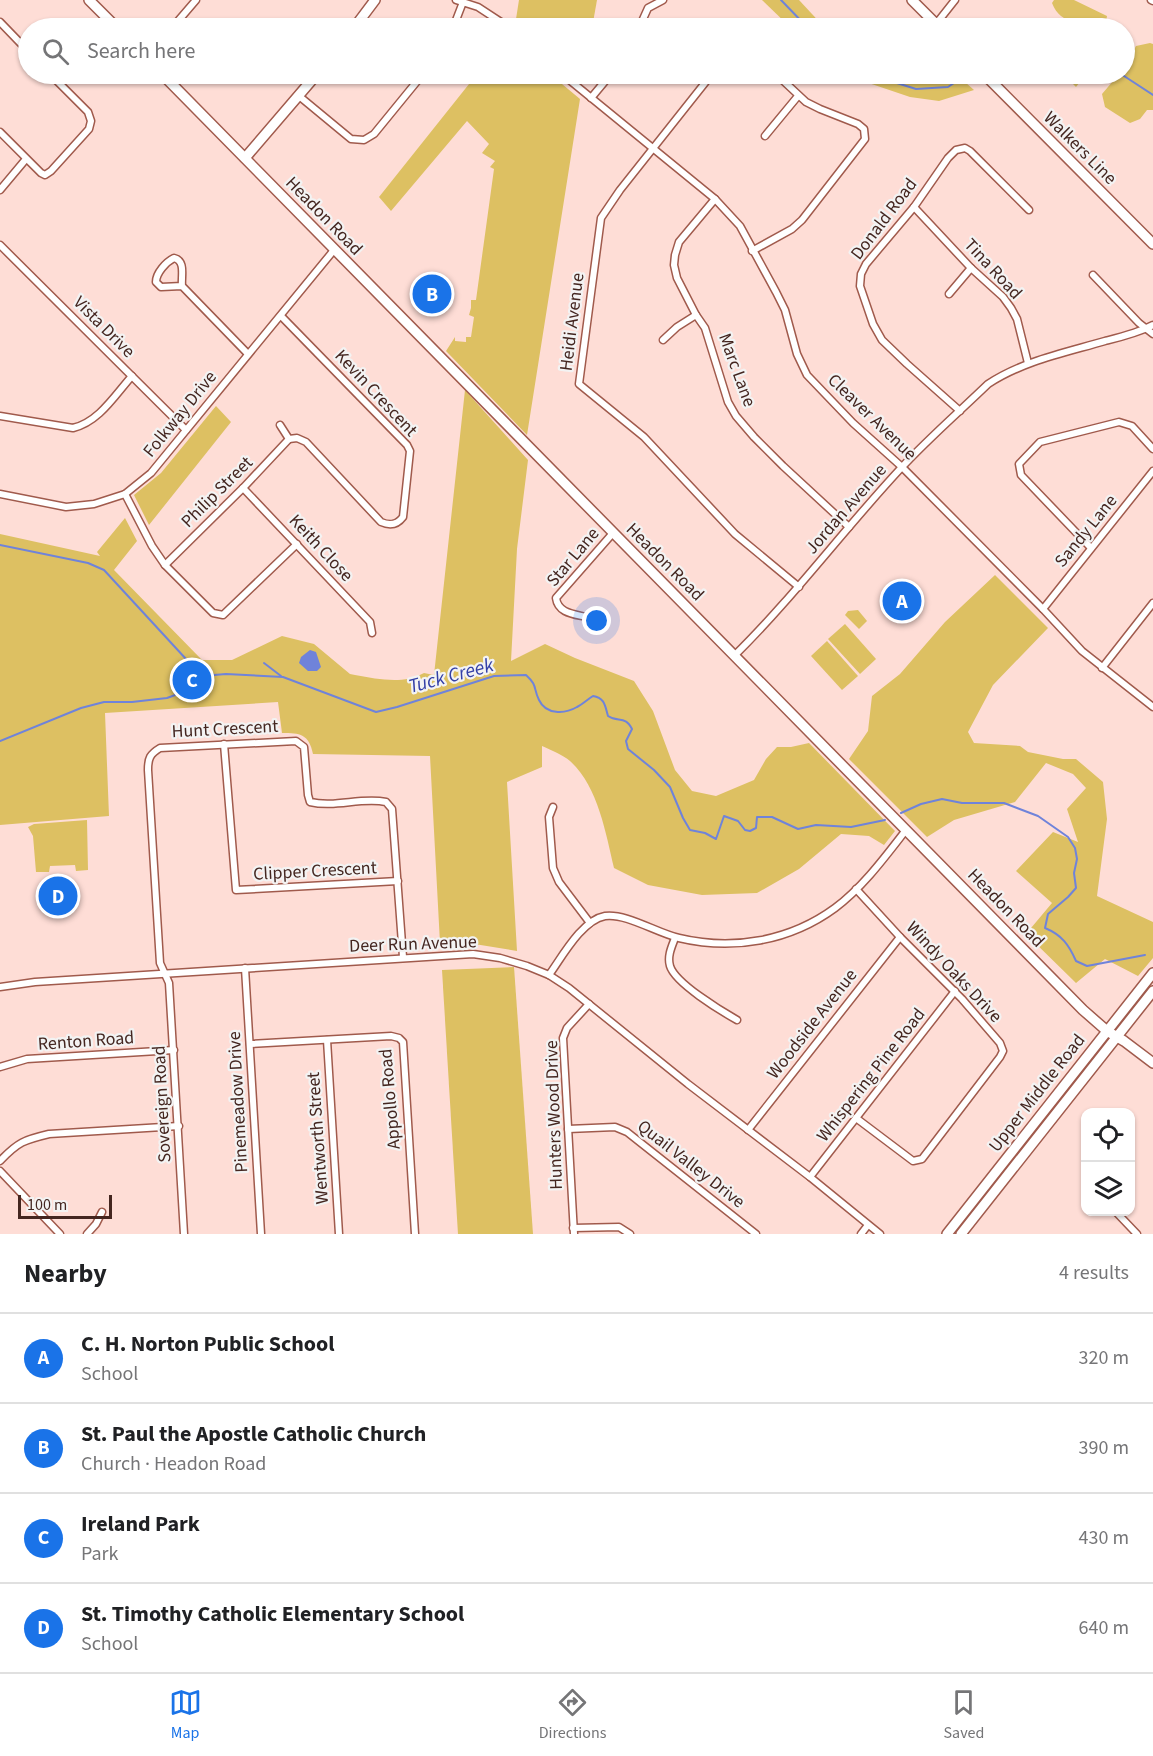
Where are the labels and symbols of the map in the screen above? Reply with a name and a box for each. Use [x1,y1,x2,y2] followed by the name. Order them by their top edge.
[1038,106,1122,190] street label: Walkers Line
[280,171,368,261] street label: Headon Road
[845,173,923,265] street label: Donald Road
[958,233,1028,305] street label: Tina Road
[554,271,590,372] street label: Heidi Avenue
[412,272,452,316] pin: B
[67,290,141,364] street label: Vista Drive
[712,330,762,410] street label: Marc Lane
[329,344,423,442] street label: Kevin Crescent
[137,365,223,463] street label: Folkway Drive
[822,368,922,466] street label: Cleaver Avenue
[176,451,258,533] street label: Philip Street
[800,458,892,560] street label: Jordan Avenue
[1049,489,1123,573] street label: Sandy Lane
[283,509,359,587] street label: Keith Close
[620,517,710,607] street label: Headon Road
[541,522,605,592] street label: Star Lane
[882,578,922,624] pin: A
[582,606,611,635] your location
[405,651,497,701] water label: Tuck Creek
[172,658,212,702] pin: C
[171,714,279,744] street label: Hunt Crescent
[253,855,377,887] street label: Clipper Crescent
[962,863,1050,953] street label: Headon Road
[38,874,78,918] pin: D
[900,916,1008,1028] street label: Windy Oaks Drive
[349,929,477,959] street label: Deer Run Avenue
[761,964,863,1084] street label: Woodside Avenue
[811,1003,931,1147] street label: Whispering Pine Road
[37,1025,135,1057] street label: Renton Road
[983,1029,1091,1157] street label: Upper Middle Road
[222,1031,254,1173] street label: Pinemeadow Drive
[539,1040,569,1190] street label: Hunters Wood Drive
[146,1045,178,1163] street label: Sovereign Road
[373,1048,407,1150] street label: Appollo Road
[301,1071,335,1205] street label: Wentworth Street
[632,1114,750,1214] street label: Quail Valley Drive
[18,1192,112,1220] scale bar

